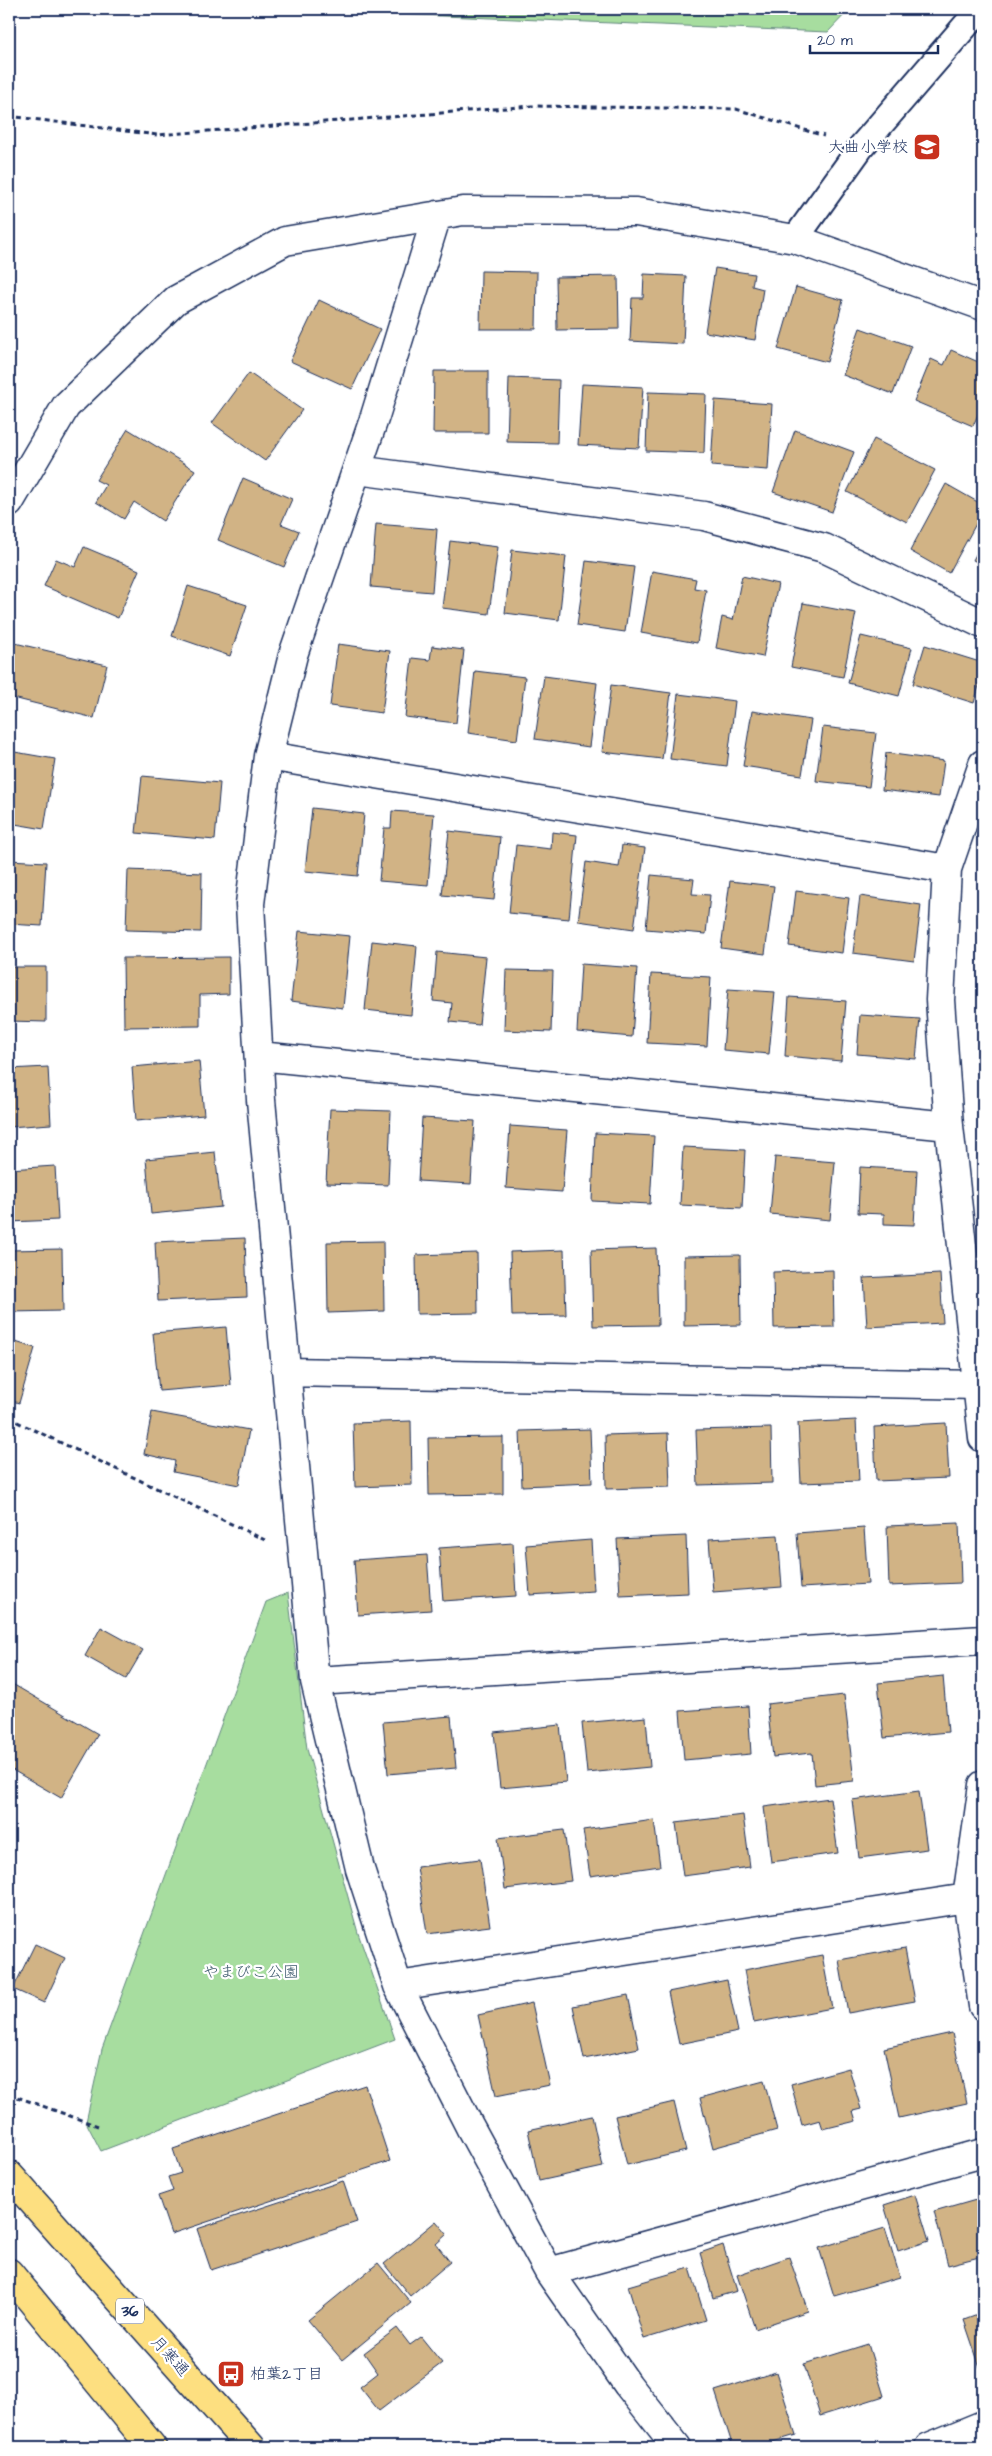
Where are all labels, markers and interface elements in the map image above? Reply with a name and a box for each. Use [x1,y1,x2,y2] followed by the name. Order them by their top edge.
[810,22,937,54] scale bar
[817,30,853,51] text: 20 m
[912,132,942,162] school or university icon: 大曲小学校
[828,136,908,158] place label: 大曲小学校
[203,1961,299,1983] park label: やまびこ公園
[116,2298,144,2324] road number: 36
[146,2331,194,2381] street label: 月寒通
[216,2359,246,2389] bus stop icon: 柏葉2丁目
[250,2363,323,2385] place label: 柏葉2丁目

